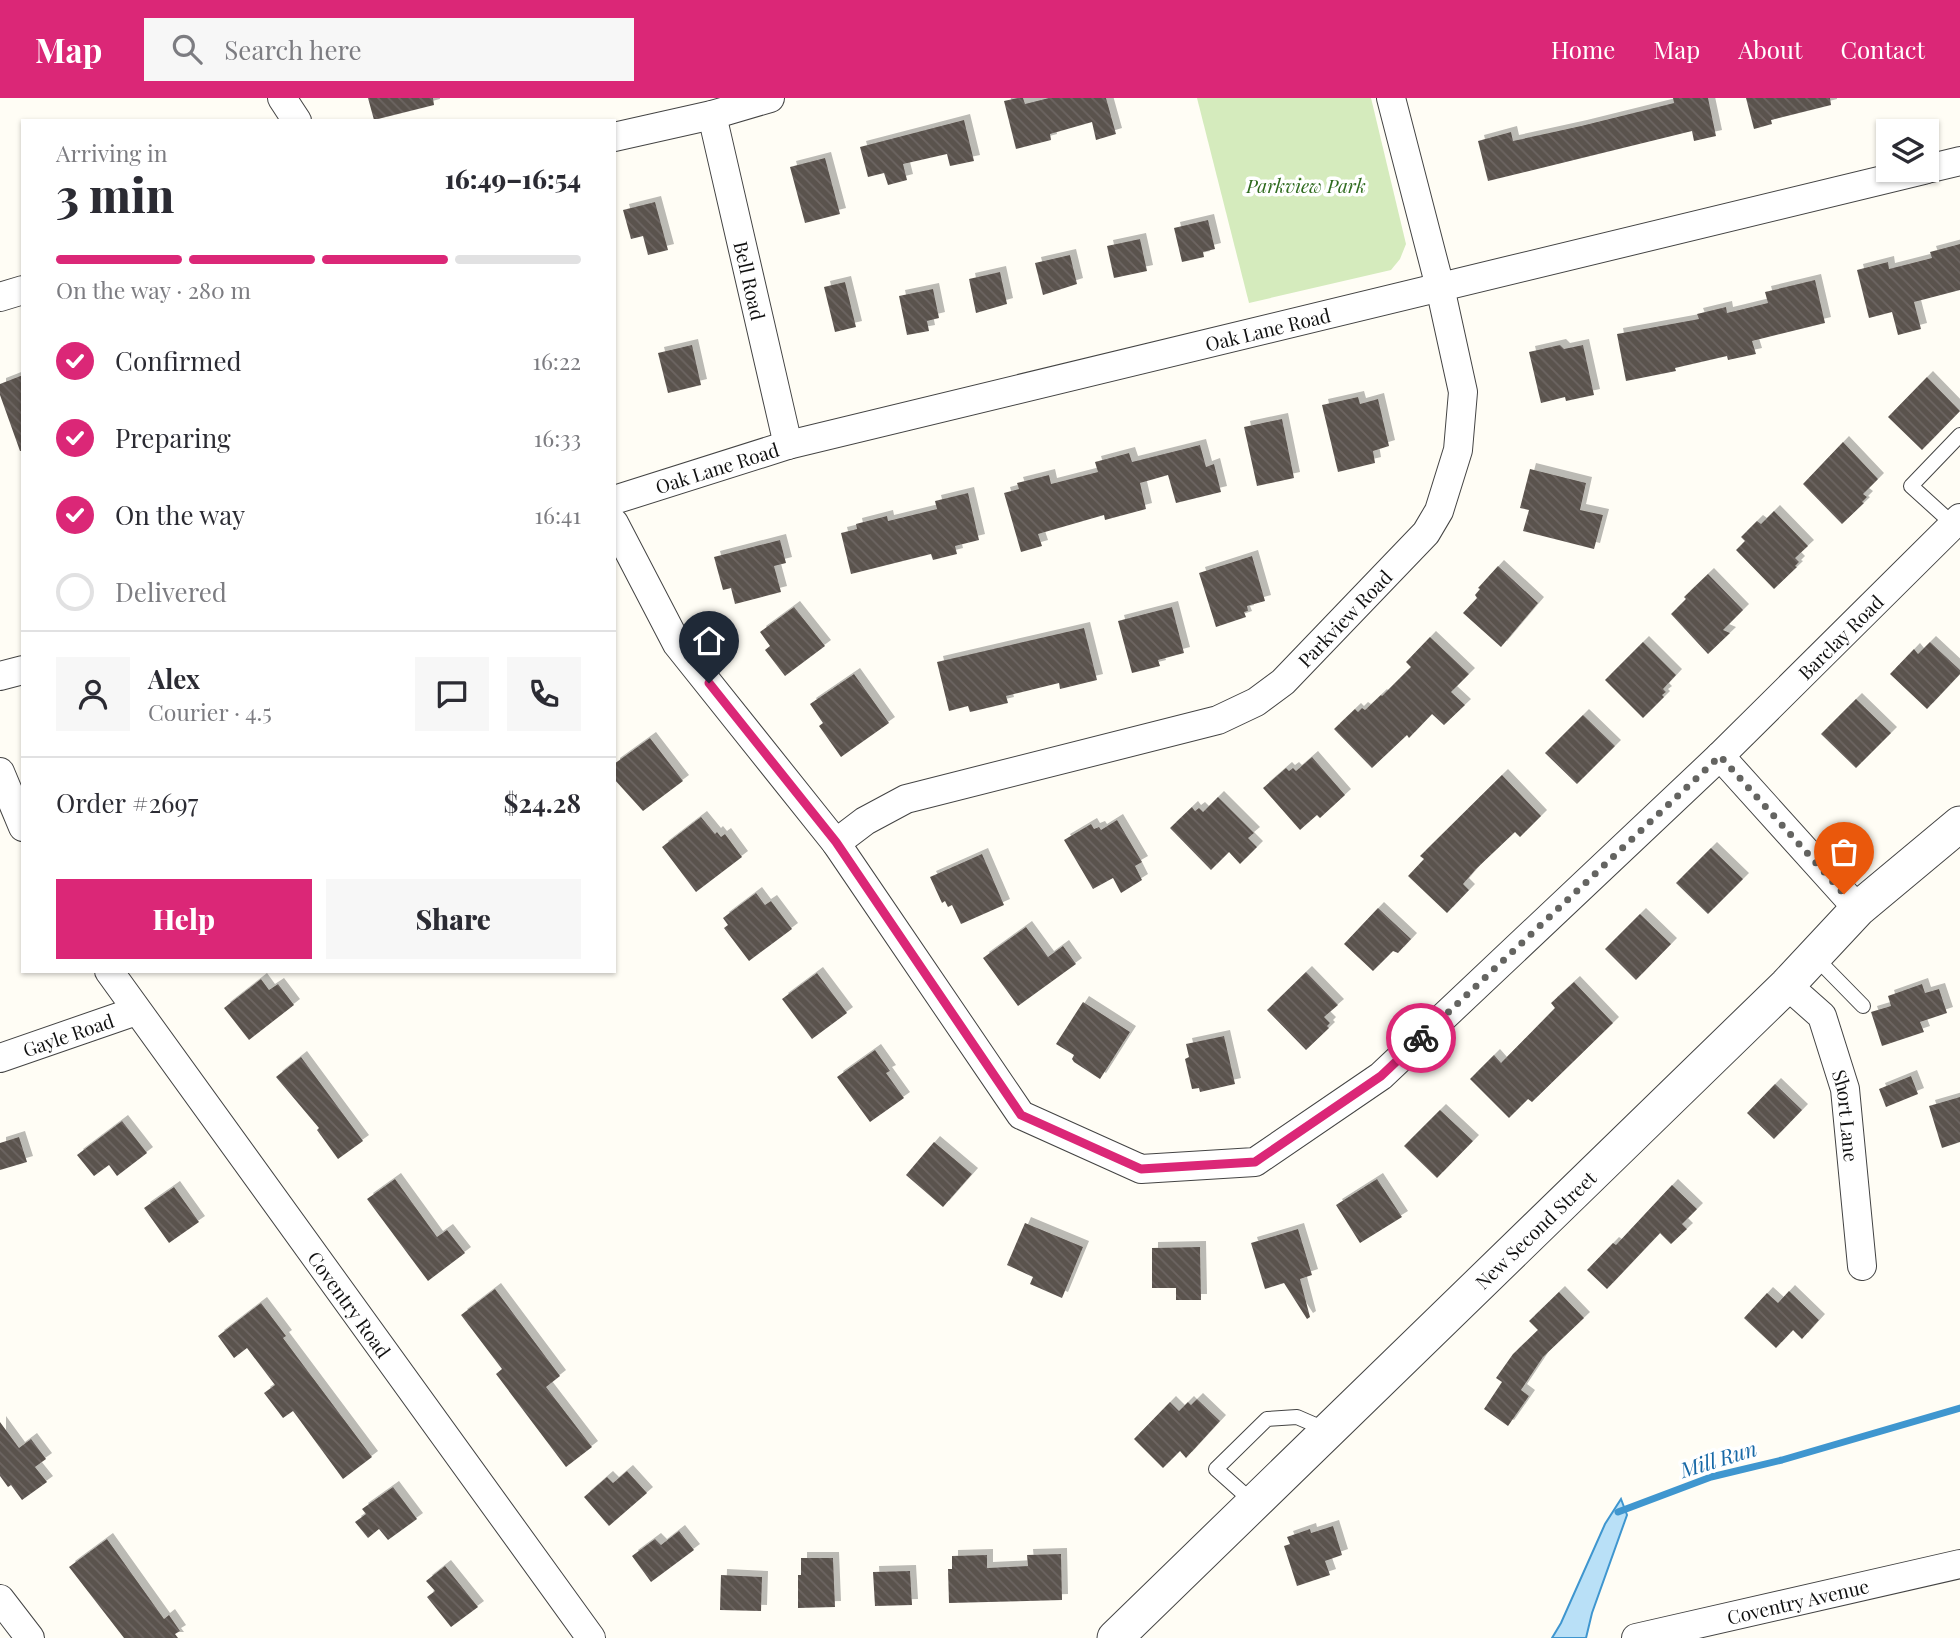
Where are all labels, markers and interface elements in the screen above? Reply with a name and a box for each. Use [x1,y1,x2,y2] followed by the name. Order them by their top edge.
[144,18,634,81] search box
[35,27,102,71] text: Map
[168,30,206,68] icon: search
[224,32,362,67] text: Search here
[1551,33,1615,65] text: Home
[1653,33,1700,65] text: Map
[1738,33,1802,65] text: About
[1840,33,1925,65] text: Contact
[1876,119,1939,182] map controls
[1876,119,1939,182] button: layers
[56,137,168,168] text: Arriving in
[445,161,581,196] text: 16:49–16:54
[56,163,174,225] text: 3 min
[1245,172,1366,198] park label: Parkview Park
[728,239,772,323] street label: Bell Road
[56,274,251,305] text: On the way · 280 m
[1202,301,1333,357] street label: Oak Lane Road
[56,342,94,380] icon: check
[115,343,242,378] text: Confirmed
[532,345,581,376] text: 16:22
[56,419,94,457] icon: check
[115,420,231,455] text: Preparing
[534,422,581,453] text: 16:33
[652,436,782,499] street label: Oak Lane Road
[56,496,94,534] icon: check
[115,497,245,532] text: On the way
[535,499,581,530] text: 16:41
[1291,564,1397,672] street label: Parkview Road
[115,574,227,609] text: Delivered
[1792,589,1889,685] street label: Barclay Road
[679,611,739,683] pin
[690,622,728,660] icon: home
[56,657,130,731] button: person
[415,657,489,731] button: chat
[507,657,581,731] button: phone
[148,661,200,696] text: Alex
[148,696,272,727] text: Courier · 4.5
[56,785,198,820] text: Order #2697
[504,785,581,820] text: $24.28
[1814,822,1874,894] pin
[1825,833,1863,871] icon: bag
[56,879,312,959] button: Help
[326,879,581,959] button: Share
[1386,1003,1456,1073] courier
[19,1007,117,1062] street label: Gayle Road
[1402,1019,1440,1057] icon: bike
[1827,1066,1865,1163] street label: Short Lane
[1469,1165,1602,1294] street label: New Second Street
[302,1246,397,1363] street label: Coventry Road
[1675,1433,1760,1483] water label: Mill Run
[1724,1572,1871,1630] street label: Coventry Avenue

